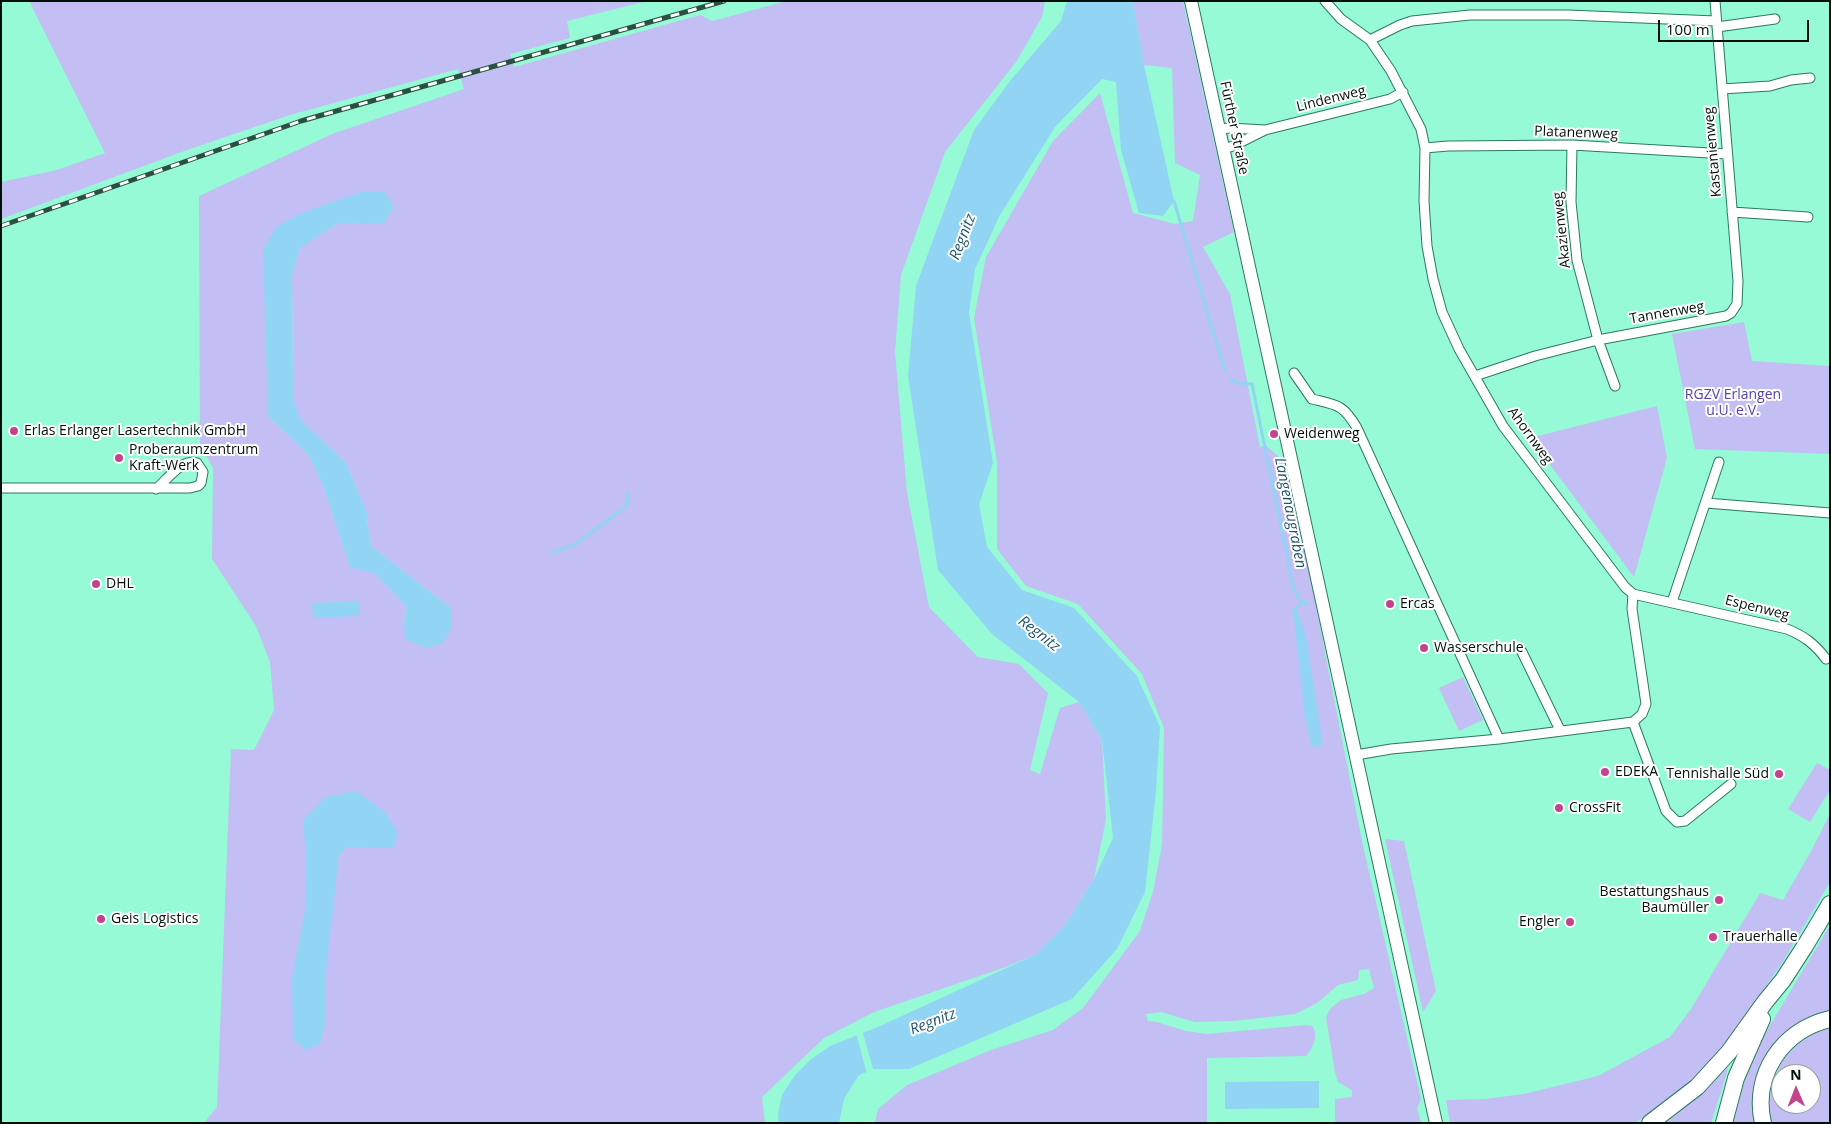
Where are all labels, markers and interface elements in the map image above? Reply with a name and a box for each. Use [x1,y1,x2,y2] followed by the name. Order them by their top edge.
[1661,10,1812,42] scale bar
[1666,19,1710,39] text: 100 m
[1216,80,1252,176] street label: Fürther Straße
[1295,82,1367,116] street label: Lindenweg
[1701,106,1725,198] street label: Kastanienweg
[1534,123,1618,143] street label: Platanenweg
[1550,191,1574,269] street label: Akazienweg
[946,211,980,263] water label: Regnitz
[1628,298,1706,328] street label: Tannenweg
[1685,387,1781,420] park label: RGZV Erlangen u.U. e.V.
[1504,404,1556,468] street label: Ahornweg
[24,423,246,439] place label: Erlas Erlanger Lasertechnik GmbH
[8,425,20,437] marker: Erlas Erlanger Lasertechnik GmbH
[1284,426,1360,442] place label: Weidenweg
[1268,428,1280,440] marker: Weidenweg
[129,442,258,474] place label: Proberaumzentrum Kraft-Werk
[113,452,125,464] marker: Proberaumzentrum Kraft-Werk
[1270,456,1310,570] water label: Langenaugraben
[106,576,134,592] place label: DHL
[90,578,102,590] marker: DHL
[1723,592,1791,624] street label: Espenweg
[1400,596,1435,612] place label: Ercas
[1384,598,1396,610] marker: Ercas
[1015,612,1063,656] water label: Regnitz
[1434,640,1524,656] place label: Wasserschule
[1418,642,1430,654] marker: Wasserschule
[1615,764,1658,780] place label: EDEKA
[1599,766,1611,778] marker: EDEKA
[1666,766,1769,782] place label: Tennishalle Süd
[1773,768,1785,780] marker: Tennishalle Süd
[1569,800,1621,816] place label: CrossFit
[1553,802,1565,814] marker: CrossFit
[1600,884,1709,916] place label: Bestattungshaus Baumüller
[1713,894,1725,906] marker: Bestattungshaus Baumüller
[111,911,198,927] place label: Geis Logistics
[95,913,107,925] marker: Geis Logistics
[1519,914,1560,930] place label: Engler
[1564,916,1576,928] marker: Engler
[1723,929,1798,945] place label: Trauerhalle
[1707,931,1719,943] marker: Trauerhalle
[907,1005,959,1039] water label: Regnitz
[1771,1064,1821,1114] north arrow
[1790,1065,1802,1084] text: N

